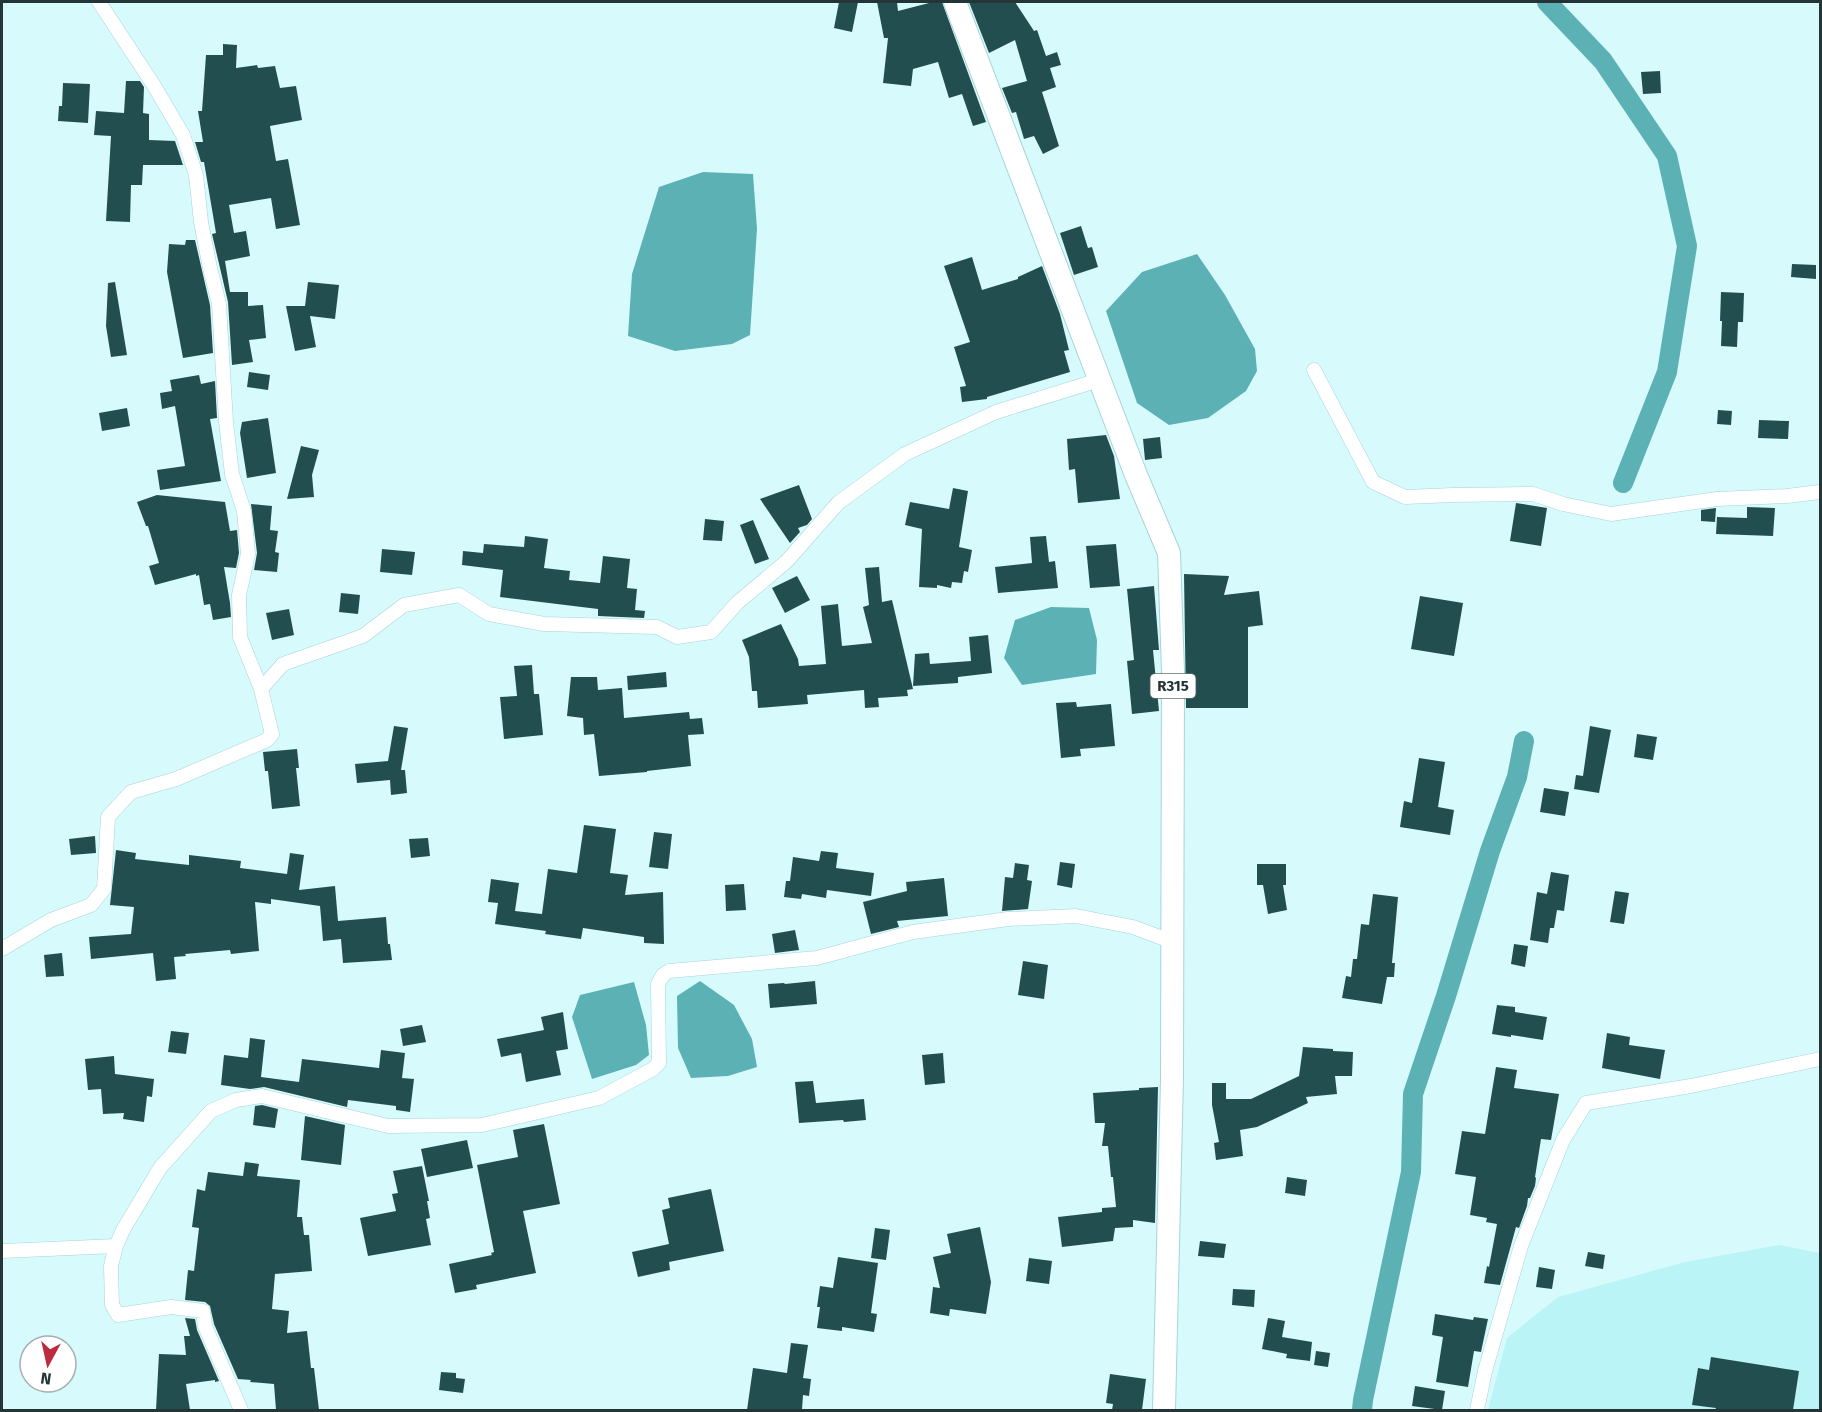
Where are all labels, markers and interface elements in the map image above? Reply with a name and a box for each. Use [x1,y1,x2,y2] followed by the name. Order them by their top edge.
[1150,674,1196,698] road number: R315
[18,1334,78,1394] north arrow
[39,1368,53,1389] text: N

